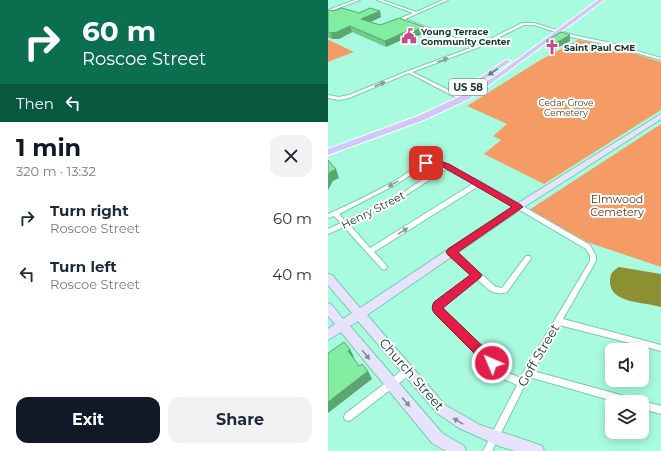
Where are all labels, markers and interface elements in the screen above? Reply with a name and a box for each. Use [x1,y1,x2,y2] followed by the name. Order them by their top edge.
[82,14,156,48] text: 60 m
[16,16,68,68] icon: right
[420,26,511,47] place label: Young Terrace Community Center
[400,27,418,45] public building icon: Young Terrace Community Center
[543,38,561,56] church icon: Saint Paul CME
[564,42,635,53] place label: Saint Paul CME
[82,48,206,70] text: Roscoe Street
[437,56,449,62] one-way arrow
[487,68,498,76] one-way arrow
[449,79,487,95] road number: US 58
[374,81,386,87] one-way arrow
[62,92,84,114] icon: left
[16,94,54,113] text: Then
[538,97,594,118] park label: Cedar Grove Cemetery
[16,133,81,162] text: 1 min
[270,135,312,177] button: close
[409,146,443,180] pin
[415,152,437,174] icon: arrive
[16,163,96,179] text: 320 m · 13:32
[387,181,399,187] one-way arrow
[339,188,408,232] street label: Henry Street
[590,192,644,219] park label: Elmwood Cemetery
[50,201,129,220] text: Turn right
[16,207,38,229] icon: right
[273,209,312,228] text: 60 m
[50,220,140,236] text: Roscoe Street
[398,227,408,235] one-way arrow
[50,257,117,276] text: Turn left
[16,263,38,285] icon: left
[272,265,312,284] text: 40 m
[50,276,140,292] text: Roscoe Street
[514,321,562,389] street label: Goff Street
[376,335,448,413] street label: Church Street
[471,342,513,384] position arrow
[605,343,649,439] map controls
[605,343,649,387] button: sound
[362,349,370,360] one-way arrow
[605,395,649,439] button: layers
[16,397,160,443] button: Exit
[168,397,312,443] button: Share
[401,397,411,407] one-way arrow
[452,418,463,425] one-way arrow

